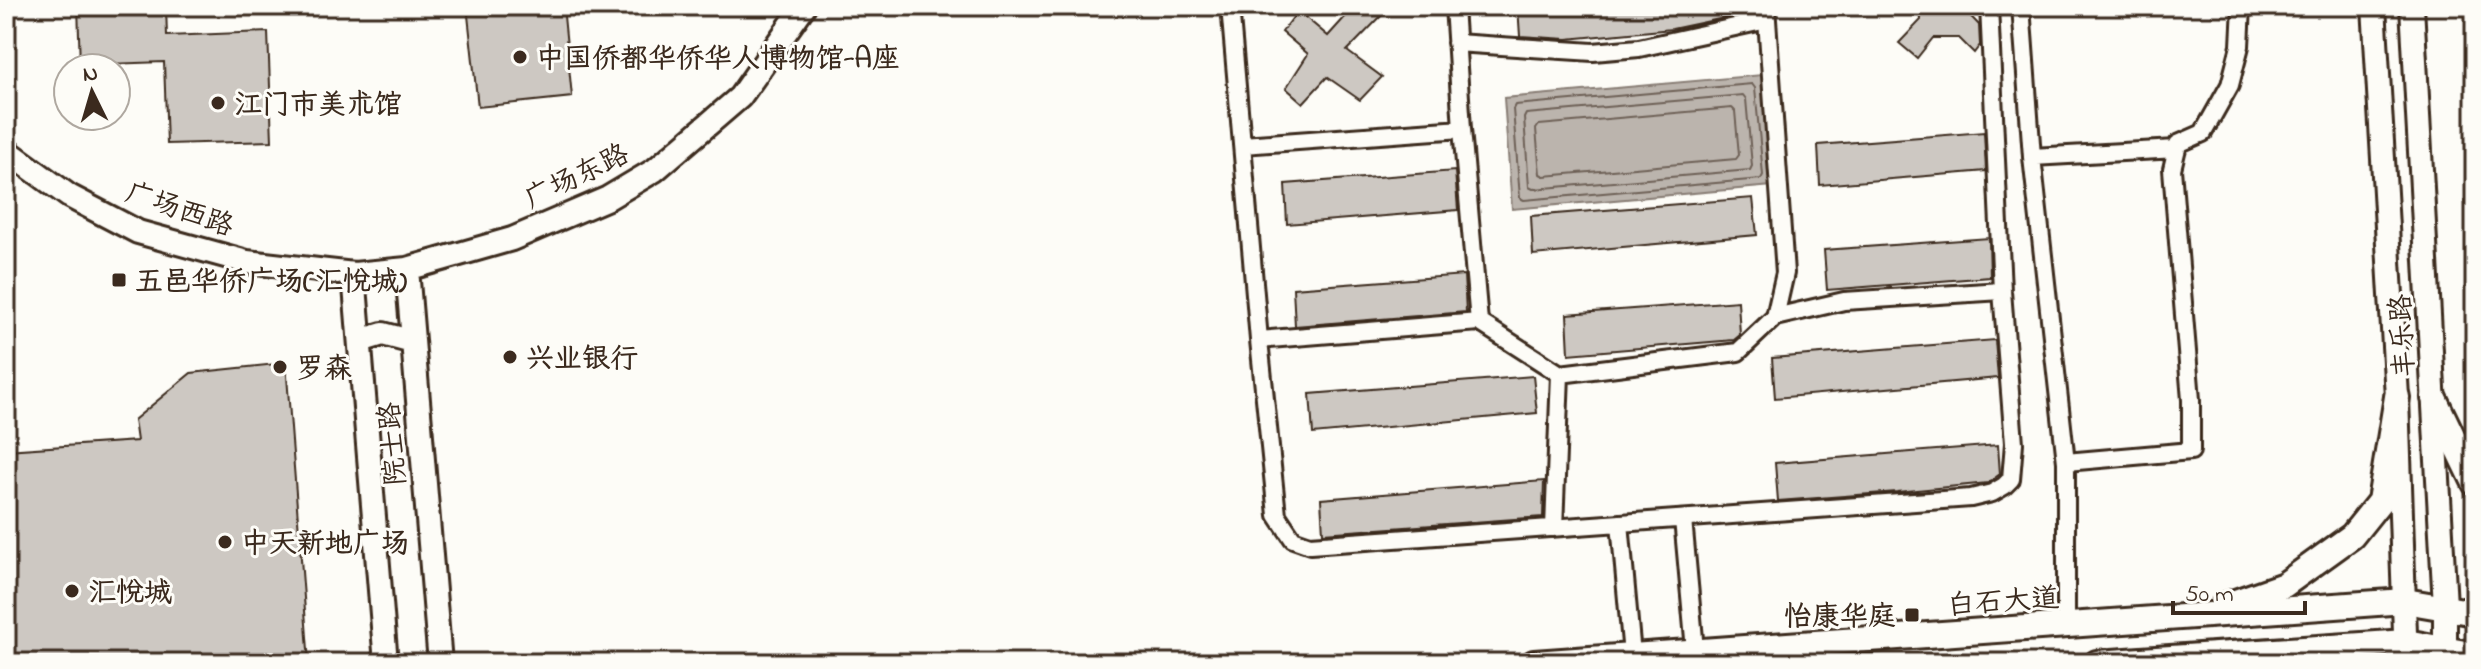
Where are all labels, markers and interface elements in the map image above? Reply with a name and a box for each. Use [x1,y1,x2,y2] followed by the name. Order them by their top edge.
[536,40,900,81] place label: 中国侨都华侨华人博物馆-A座
[511,48,529,66] marker: 中国侨都华侨华人博物馆-A座
[52,52,132,132] north arrow
[82,58,99,92] text: N
[234,86,402,127] place label: 江门市美术馆
[209,94,227,112] marker: 江门市美术馆
[518,135,637,221] street label: 广场东路
[119,174,238,249] street label: 广场西路
[135,263,408,304] place label: 五邑华侨广场(汇悦城)
[110,271,128,289] marker: 五邑华侨广场(汇悦城)
[2382,293,2427,379] street label: 丰乐路
[526,340,638,381] place label: 兴业银行
[501,348,519,366] marker: 兴业银行
[296,350,352,391] place label: 罗森
[271,358,289,376] marker: 罗森
[370,400,419,487] street label: 院士路
[241,525,409,566] place label: 中天新地广场
[216,533,234,551] marker: 中天新地广场
[2173,565,2305,615] scale bar
[88,574,172,615] place label: 汇悦城
[2185,578,2234,613] text: 50 m
[1946,579,2061,628] street label: 白石大道
[63,582,81,600] marker: 汇悦城
[1784,598,1896,639] place label: 怡康华庭
[1903,606,1921,624] marker: 怡康华庭

